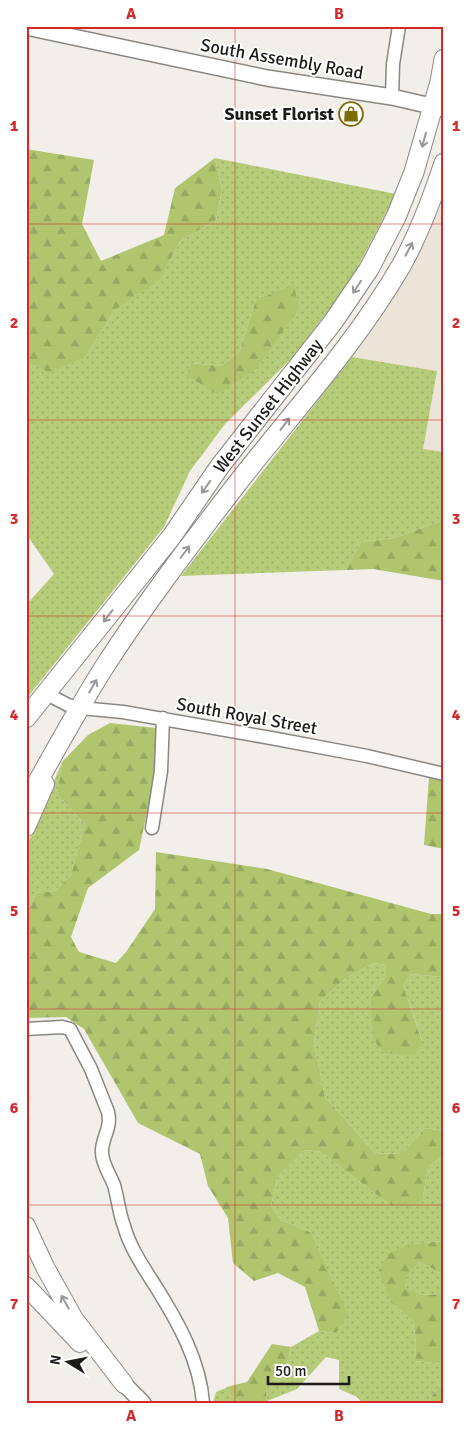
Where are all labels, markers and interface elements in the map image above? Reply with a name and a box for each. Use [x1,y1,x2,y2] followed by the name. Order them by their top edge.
[126,4,137,24] text: A
[334,4,344,24] text: B
[199,34,365,84] street label: South Assembly Road
[338,101,364,127] shop icon: Sunset Florist
[225,103,334,125] place label: Sunset Florist
[10,116,19,136] text: 1
[452,116,461,136] text: 1
[419,132,428,148] one-way arrow
[405,242,415,257] one-way arrow
[351,280,361,294] one-way arrow
[10,313,18,333] text: 2
[452,313,460,333] text: 2
[209,334,328,478] street label: West Sunset Highway
[279,417,290,430] one-way arrow
[201,480,211,494] one-way arrow
[10,509,18,529] text: 3
[452,509,460,529] text: 3
[180,546,191,559] one-way arrow
[102,609,113,622] one-way arrow
[89,679,99,693] one-way arrow
[175,693,319,739] street label: South Royal Street
[10,705,19,725] text: 4
[452,705,461,725] text: 4
[10,901,18,921] text: 5
[452,901,460,921] text: 5
[10,1098,19,1118] text: 6
[452,1098,461,1118] text: 6
[10,1294,19,1314] text: 7
[452,1294,461,1314] text: 7
[60,1295,70,1310] one-way arrow
[42,1336,92,1386] north arrow
[46,1354,65,1366] text: N
[268,1354,349,1386] scale bar
[275,1362,306,1380] text: 50 m
[126,1406,137,1426] text: A
[334,1406,344,1426] text: B

